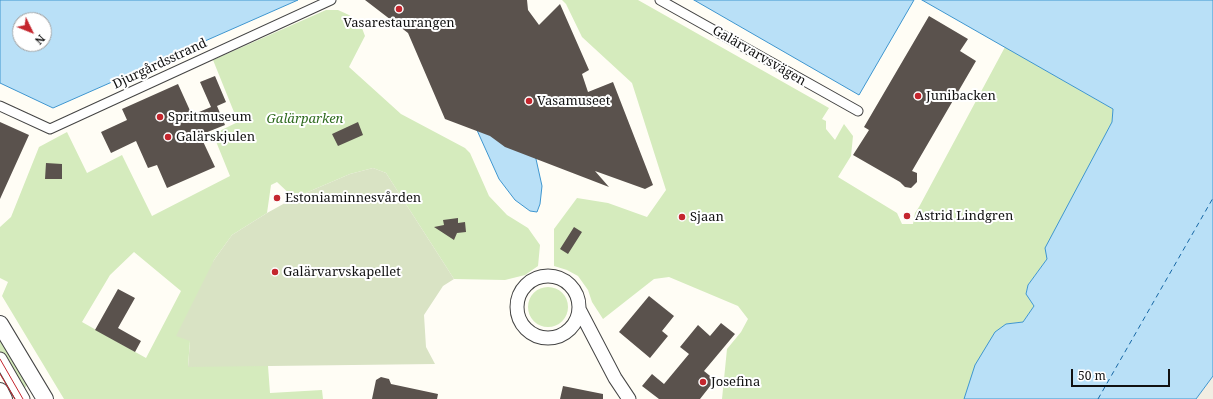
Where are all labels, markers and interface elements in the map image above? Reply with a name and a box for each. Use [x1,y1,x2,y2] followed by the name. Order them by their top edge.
[394,4,404,14] marker: Vasarestaurangen
[12,12,52,52] north arrow
[343,15,455,31] place label: Vasarestaurangen
[709,23,809,89] street label: Galärvarvsvägen
[32,32,49,48] text: N
[110,35,210,93] street label: Djurgårdsstrand
[926,88,996,104] place label: Junibacken
[913,91,923,101] marker: Junibacken
[537,93,610,109] place label: Vasamuseet
[524,96,534,106] marker: Vasamuseet
[168,109,252,125] place label: Spritmuseum
[267,111,343,127] park label: Galärparken
[155,112,165,122] marker: Spritmuseum
[176,129,255,145] place label: Galärskjulen
[163,132,173,142] marker: Galärskjulen
[285,190,421,206] place label: Estoniaminnesvården
[272,193,282,203] marker: Estoniaminnesvården
[915,208,1013,224] place label: Astrid Lindgren
[690,209,724,225] place label: Sjaan
[902,211,912,221] marker: Astrid Lindgren
[677,212,687,222] marker: Sjaan
[283,264,401,280] place label: Galärvarvskapellet
[270,267,280,277] marker: Galärvarvskapellet
[1073,361,1172,387] scale bar
[1078,367,1106,384] text: 50 m
[711,374,760,390] place label: Josefina
[698,377,708,387] marker: Josefina

